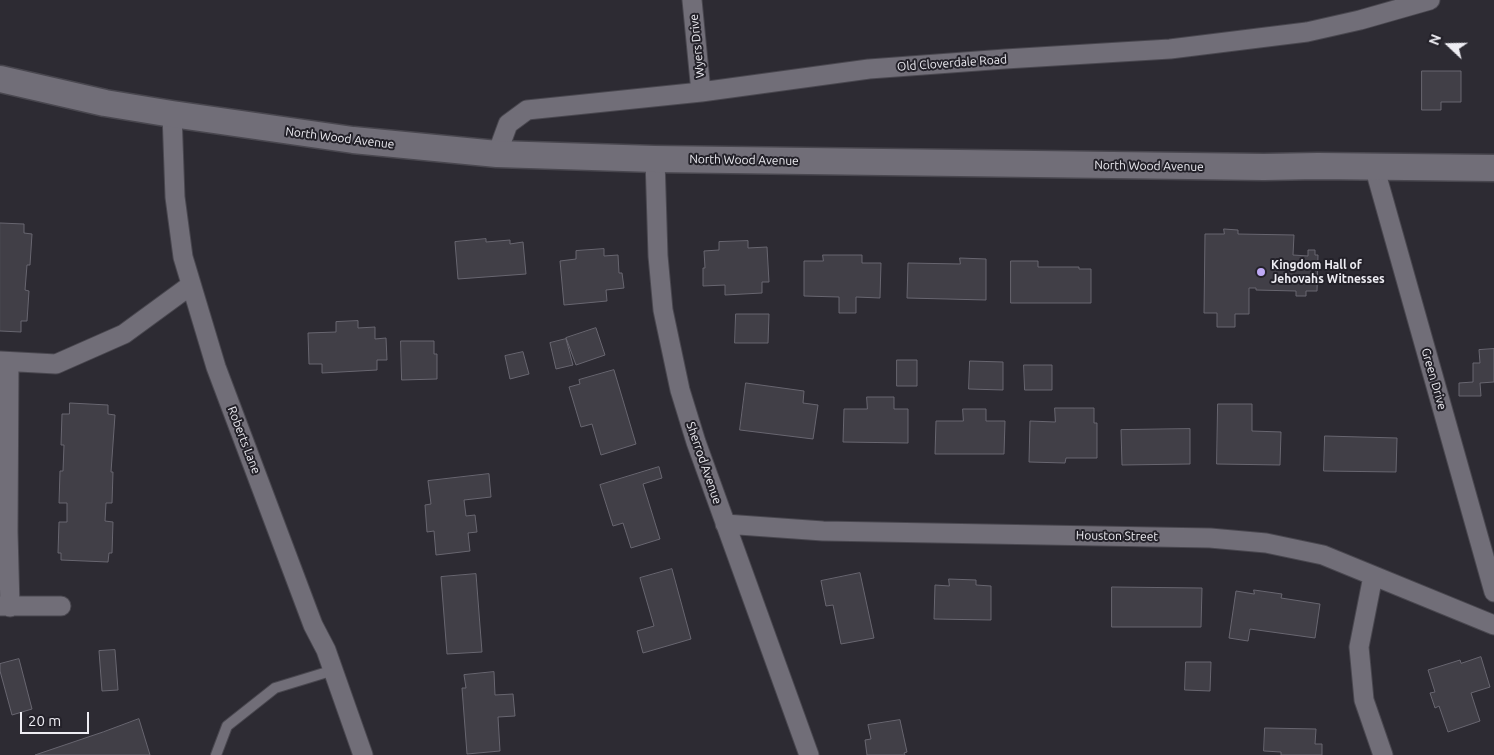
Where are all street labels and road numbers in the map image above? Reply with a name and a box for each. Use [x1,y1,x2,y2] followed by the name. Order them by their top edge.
[686,13,708,79] street label: Wyers Drive
[897,52,1007,74] street label: Old Cloverdale Road
[285,124,395,152] street label: North Wood Avenue
[689,152,799,168] street label: North Wood Avenue
[1094,158,1204,174] street label: North Wood Avenue
[1418,346,1450,412] street label: Green Drive
[225,404,263,476] street label: Roberts Lane
[683,420,725,506] street label: Sherrod Avenue
[1076,528,1158,544] street label: Houston Street

